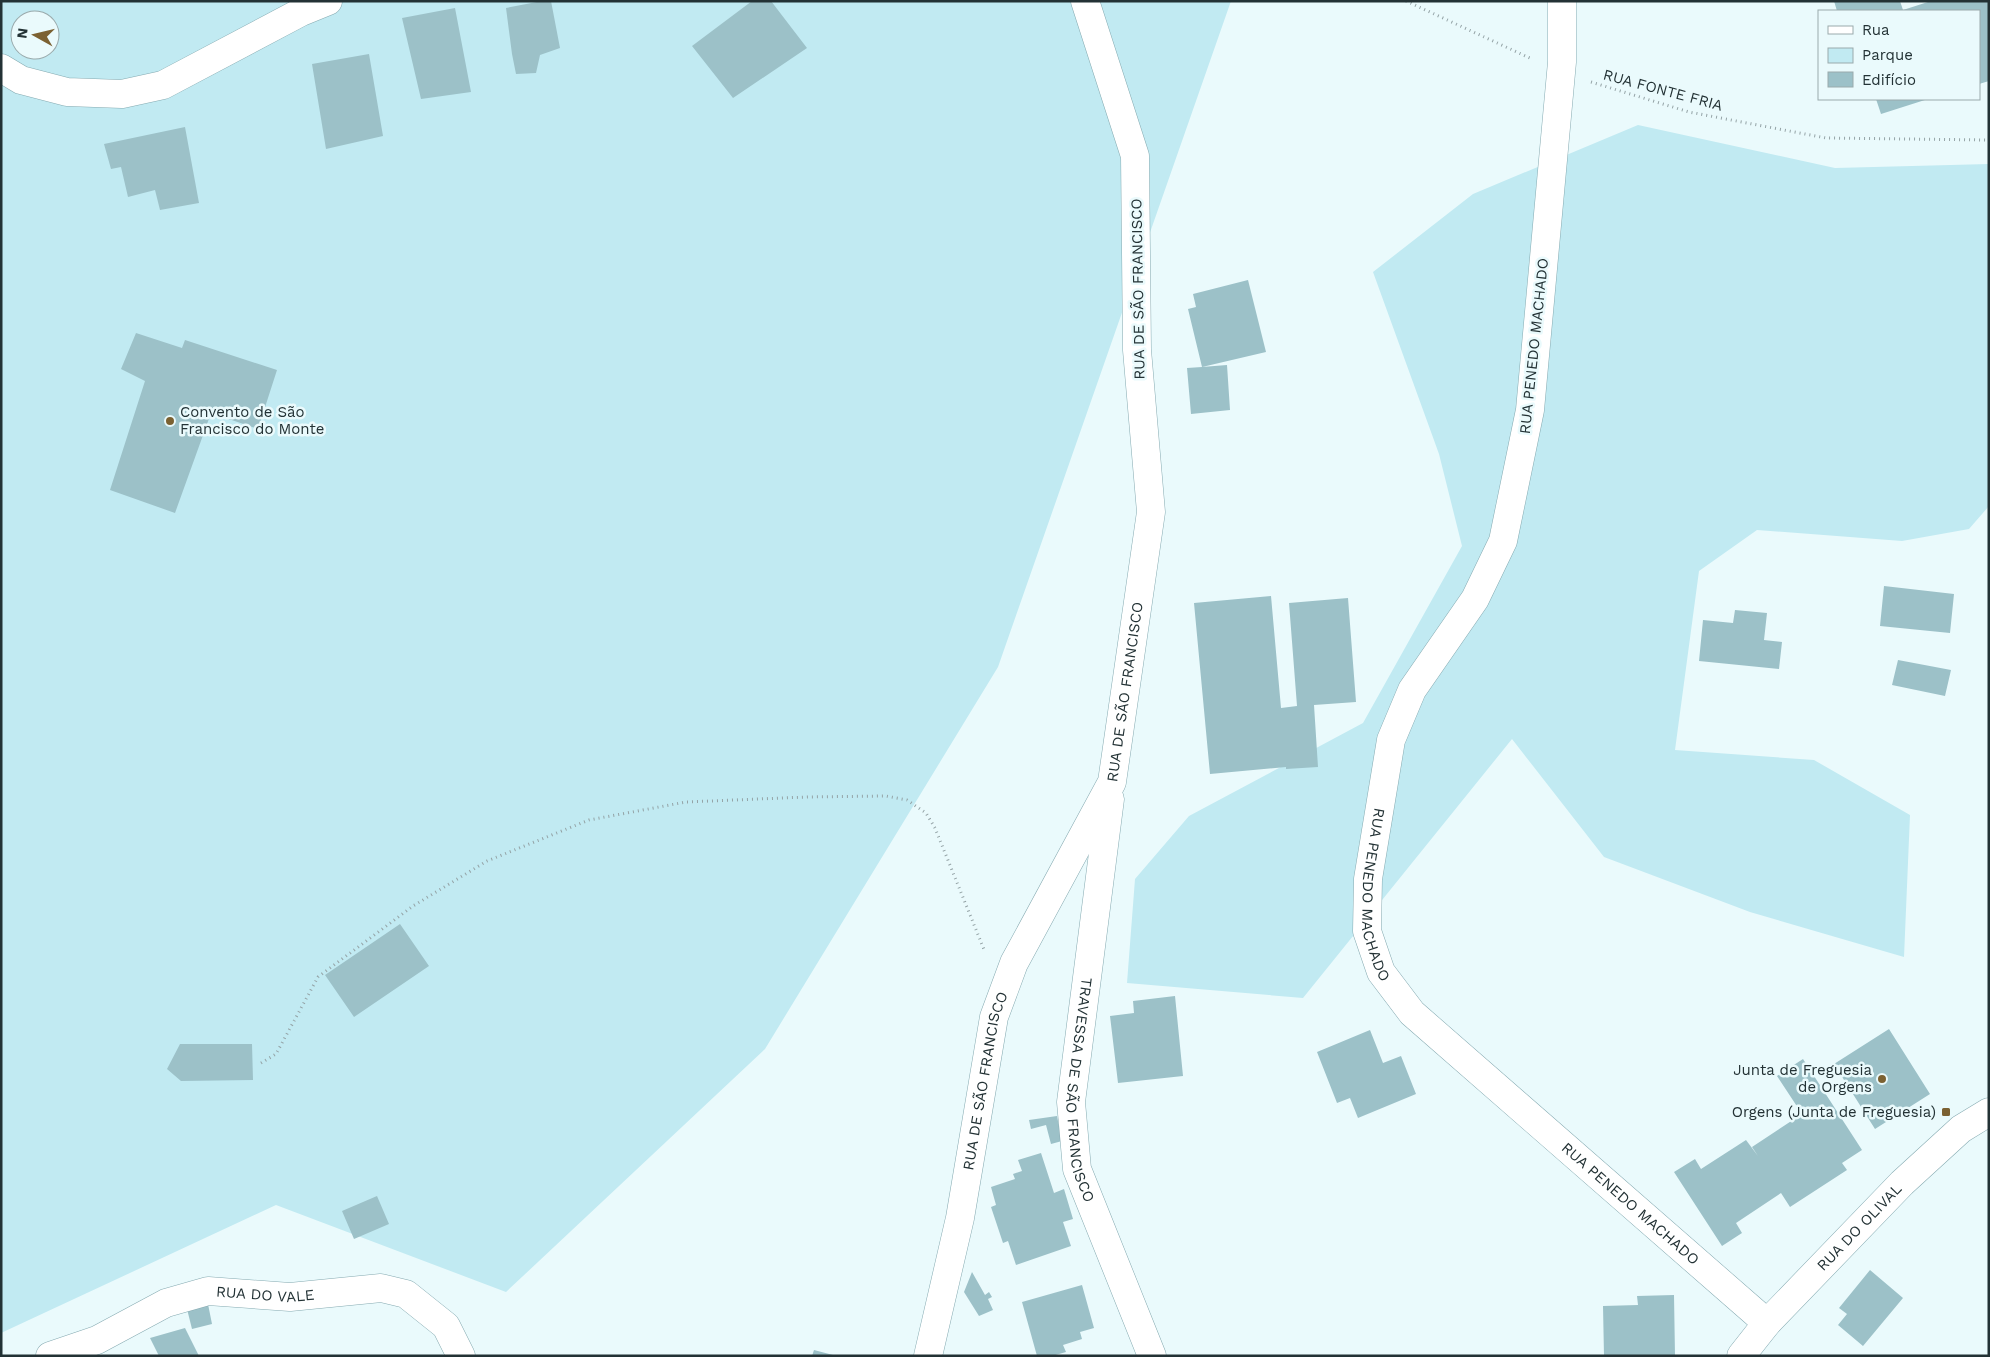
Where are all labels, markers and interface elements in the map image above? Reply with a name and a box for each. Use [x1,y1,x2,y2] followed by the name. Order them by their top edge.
[10,10,60,60] north arrow
[1818,10,1980,100] legend
[1862,21,1890,39] text: Rua
[13,27,31,39] text: N
[1862,46,1913,64] text: Parque
[1601,65,1725,115] street label: RUA FONTE FRIA
[1862,71,1916,89] text: Edifício
[1127,198,1149,380] street label: RUA DE SÃO FRANCISCO
[1516,257,1552,435] street label: RUA PENEDO MACHADO
[180,403,324,438] place label: Convento de São Francisco do Monte
[164,415,176,427] marker: Convento de São Francisco do Monte
[1103,601,1147,783] street label: RUA DE SÃO FRANCISCO
[1358,807,1394,985] street label: RUA PENEDO MACHADO
[1062,976,1098,1205] street label: TRAVESSA DE SÃO FRANCISCO
[959,989,1012,1172] street label: RUA DE SÃO FRANCISCO
[1733,1061,1873,1096] place label: Junta de Freguesia de Orgens
[1876,1073,1888,1085] marker: Junta de Freguesia de Orgens
[1732,1103,1936,1121] place label: Orgens (Junta de Freguesia)
[1940,1106,1952,1118] marker: Orgens (Junta de Freguesia)
[1558,1139,1703,1269] street label: RUA PENEDO MACHADO
[1813,1180,1905,1275] street label: RUA DO OLIVAL
[215,1283,315,1306] street label: RUA DO VALE

